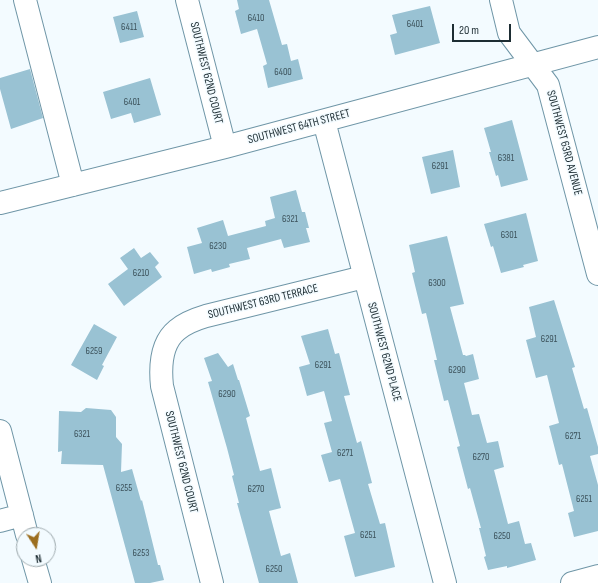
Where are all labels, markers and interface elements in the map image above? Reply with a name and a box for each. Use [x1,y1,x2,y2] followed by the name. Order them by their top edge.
[248,12,264,24] house number: 6410
[454,16,513,42] scale bar
[407,18,423,30] house number: 6401
[121,21,137,33] house number: 6411
[186,21,226,125] street label: SOUTHWEST 62ND COURT
[459,23,479,38] text: 20 m
[274,66,292,78] house number: 6400
[543,89,585,197] street label: SOUTHWEST 63RD AVENUE
[124,96,140,108] house number: 6401
[246,106,352,148] street label: SOUTHWEST 64TH STREET
[498,152,514,164] house number: 6381
[432,160,448,172] house number: 6291
[282,213,298,225] house number: 6321
[501,229,517,241] house number: 6301
[209,240,227,252] house number: 6230
[133,267,149,279] house number: 6210
[428,277,446,289] house number: 6300
[207,281,319,323] street label: SOUTHWEST 63RD TERRACE
[364,301,404,403] street label: SOUTHWEST 62ND PLACE
[541,333,557,345] house number: 6291
[85,345,103,357] house number: 6259
[315,359,331,371] house number: 6291
[448,364,466,376] house number: 6290
[218,388,236,400] house number: 6290
[161,410,201,514] street label: SOUTHWEST 62ND COURT
[74,428,90,440] house number: 6321
[565,430,581,442] house number: 6271
[337,447,353,459] house number: 6271
[472,451,490,463] house number: 6270
[116,482,132,494] house number: 6255
[247,483,265,495] house number: 6270
[576,493,592,505] house number: 6251
[16,527,56,567] north arrow
[360,529,376,541] house number: 6251
[493,530,511,542] house number: 6250
[133,547,149,559] house number: 6253
[34,551,43,565] text: N
[265,563,283,575] house number: 6250

